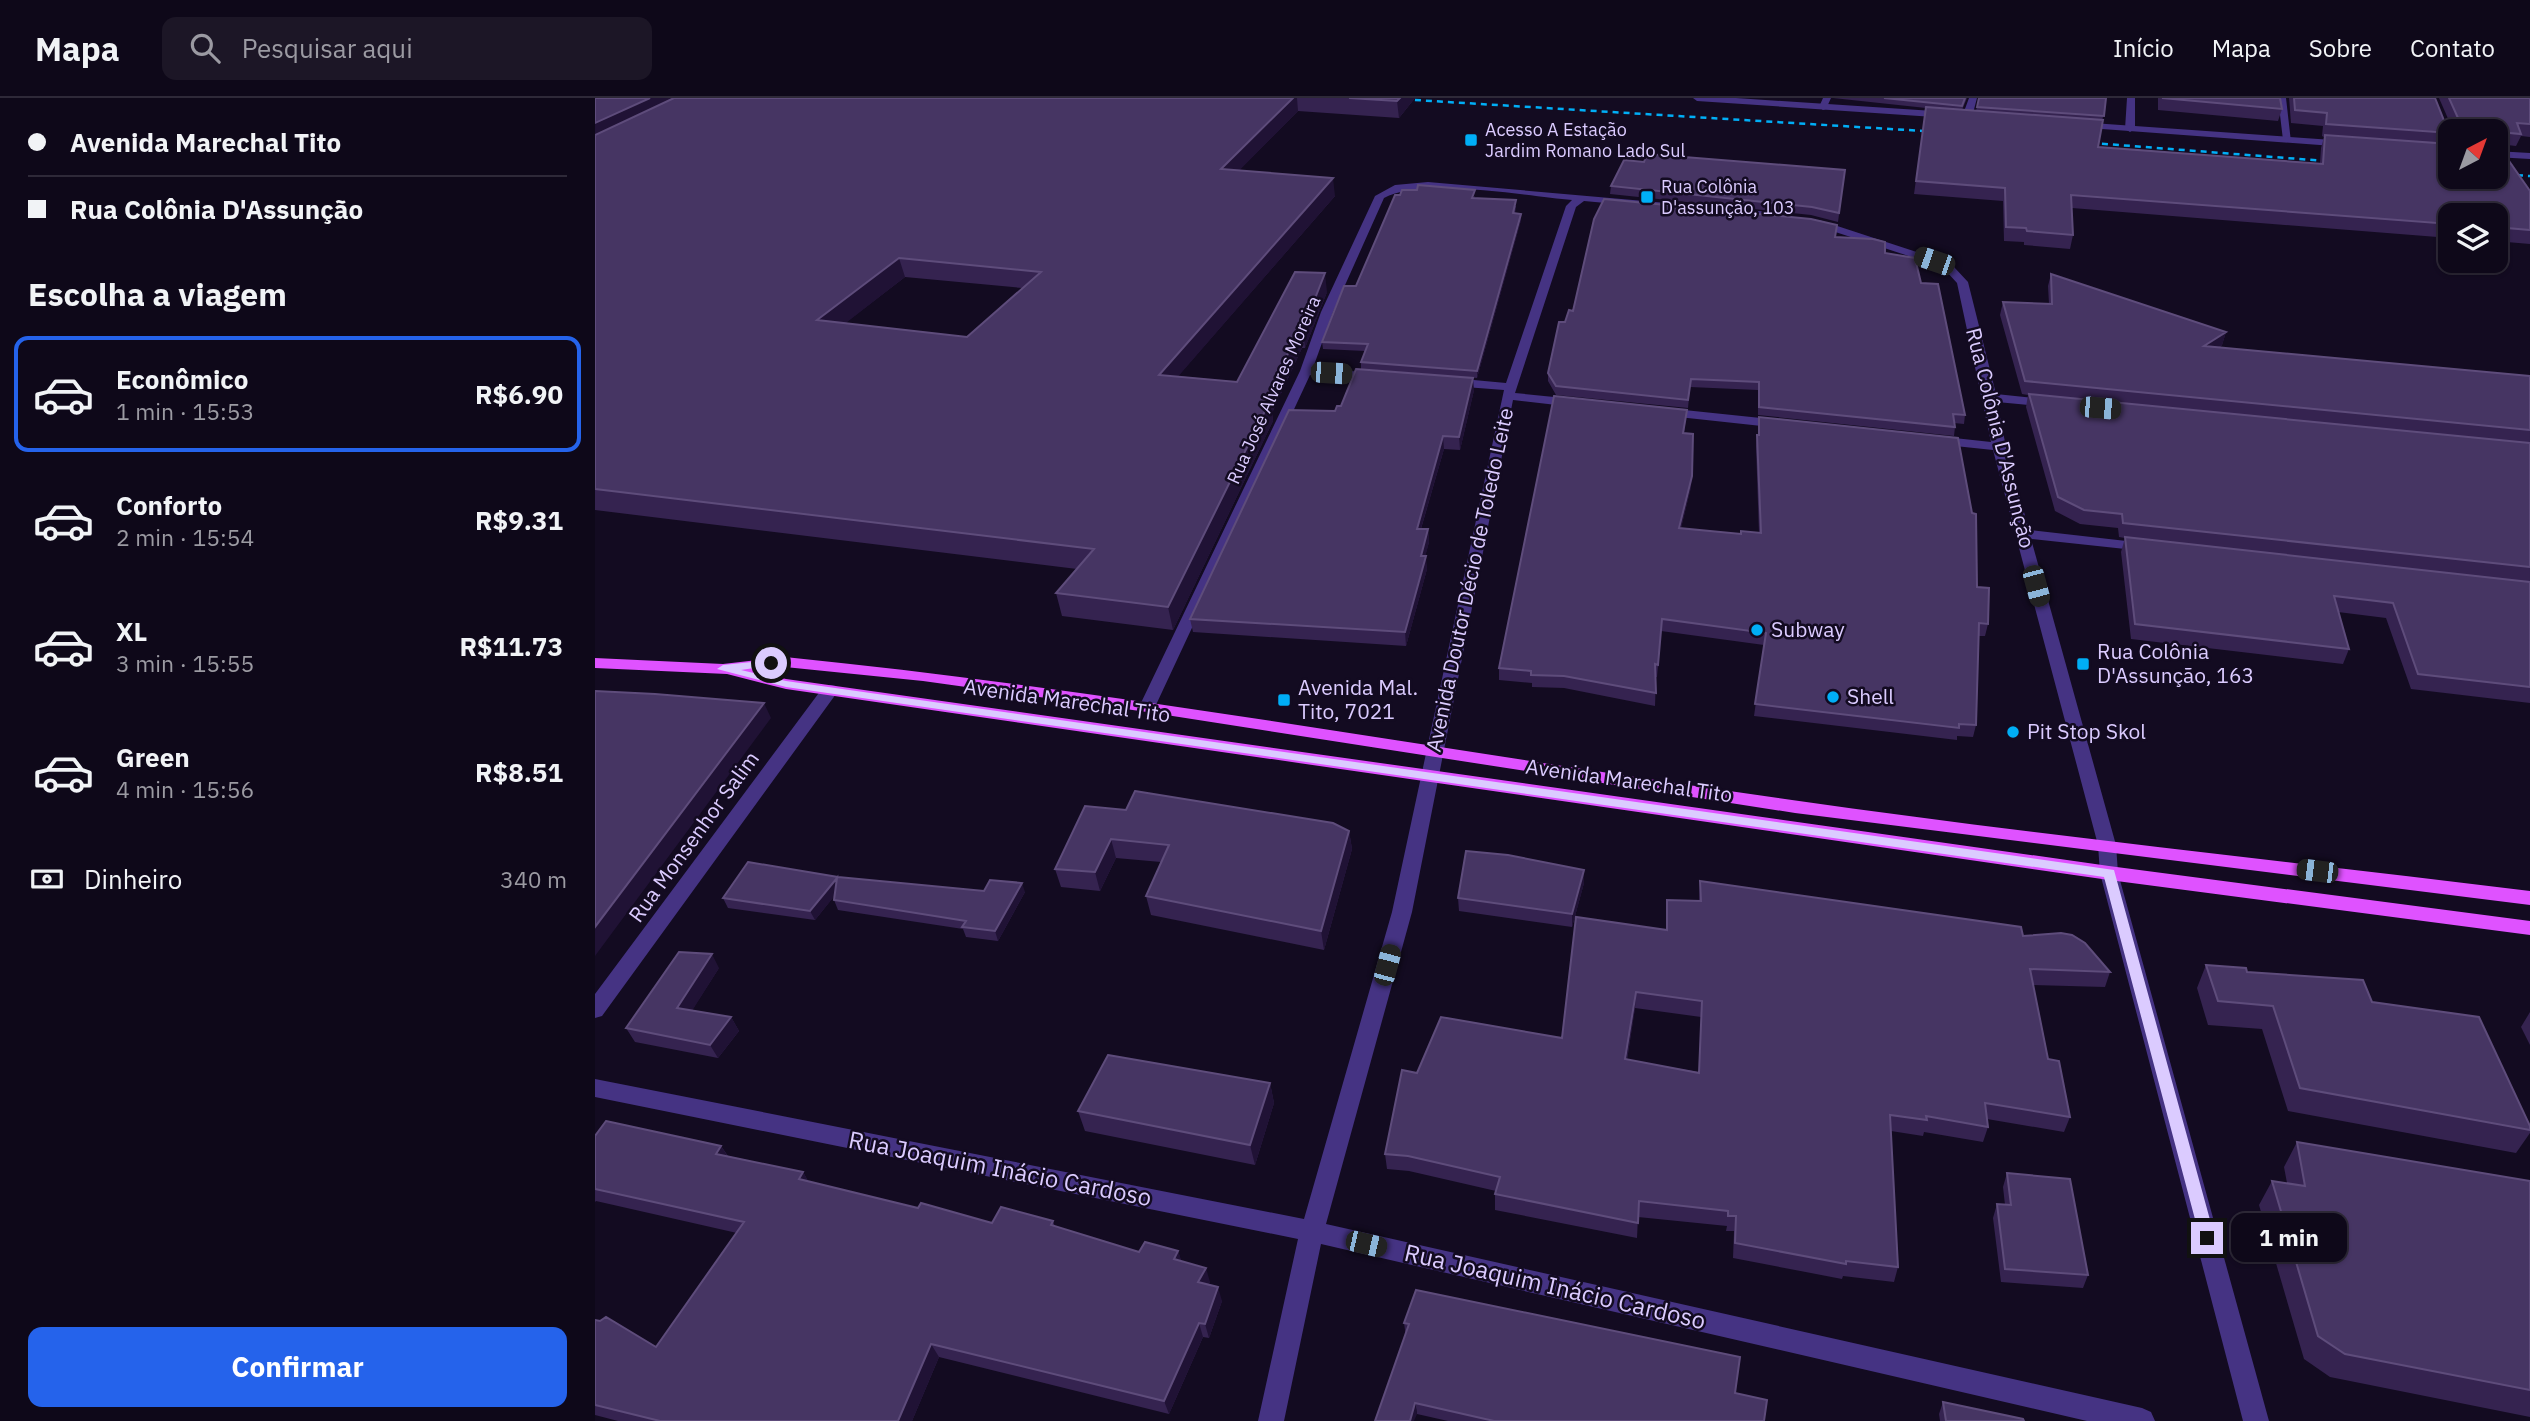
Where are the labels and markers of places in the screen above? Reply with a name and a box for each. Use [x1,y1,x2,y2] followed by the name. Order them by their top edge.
[1485,118,1685,162] place label: Acesso A Estação Jardim Romano Lado Sul
[1463,132,1479,148] marker: Acesso A Estação Jardim Romano Lado Sul
[1661,175,1795,219] place label: Rua Colônia D'assunção, 103
[1639,189,1655,205] marker: Rua Colônia D'assunção, 103
[1771,615,1845,643] place label: Subway
[1749,622,1765,638] marker: Subway
[2097,637,2254,689] place label: Rua Colônia D'Assunção, 163
[2075,656,2091,672] marker: Rua Colônia D'Assunção, 163
[1298,673,1418,725] place label: Avenida Mal. Tito, 7021
[1847,682,1894,710] place label: Shell
[1825,689,1841,705] marker: Shell
[1276,692,1292,708] marker: Avenida Mal. Tito, 7021
[2027,717,2146,745] place label: Pit Stop Skol
[2005,724,2021,740] marker: Pit Stop Skol

